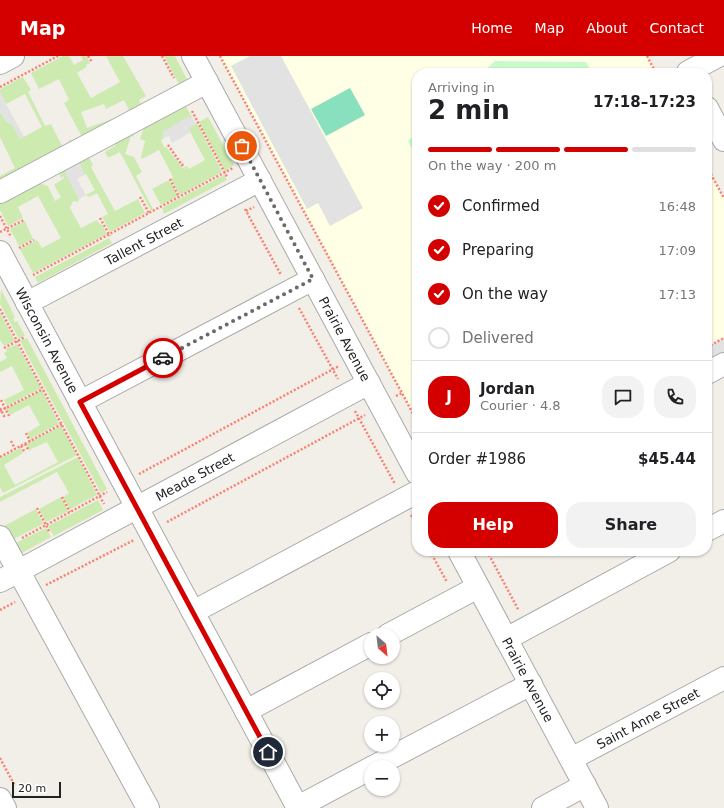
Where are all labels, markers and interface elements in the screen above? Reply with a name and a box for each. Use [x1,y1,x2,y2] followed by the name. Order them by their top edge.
[20,17,65,39] text: Map
[471,20,513,36] text: Home
[535,20,564,36] text: Map
[586,20,628,36] text: About
[650,20,704,36] text: Contact
[428,80,495,95] text: Arriving in
[593,93,696,111] text: 17:18–17:23
[428,95,510,125] text: 2 min
[225,129,259,163] pin
[231,135,253,157] icon: bag
[428,158,556,173] text: On the way · 200 m
[428,195,450,217] icon: check
[462,197,540,215] text: Confirmed
[659,199,696,214] text: 16:48
[101,215,185,269] street label: Tallent Street
[428,239,450,261] icon: check
[462,241,534,259] text: Preparing
[659,243,696,258] text: 17:09
[428,283,450,305] icon: check
[13,285,82,395] street label: Wisconsin Avenue
[462,285,548,303] text: On the way
[659,287,696,302] text: 17:13
[316,294,374,384] street label: Prairie Avenue
[462,329,534,347] text: Delivered
[143,338,183,378] courier
[152,347,174,369] icon: car
[602,376,644,418] button: chat
[654,376,696,418] button: phone
[480,380,535,398] text: Jordan
[446,388,452,406] text: J
[480,398,561,413] text: Courier · 4.8
[153,449,237,504] street label: Meade Street
[428,450,526,468] text: Order #1986
[638,450,696,468] text: $45.44
[428,502,558,548] button: Help
[566,502,696,548] button: Share
[364,628,400,664] north arrow
[364,628,400,796] map controls
[499,635,557,725] street label: Prairie Avenue
[364,672,400,708] button: locate
[594,685,702,752] street label: Saint Anne Street
[364,716,400,752] button: +
[251,735,285,769] pin
[257,741,279,763] icon: home
[364,760,400,796] button: −
[12,780,61,799] scale bar
[18,782,46,795] text: 20 m

